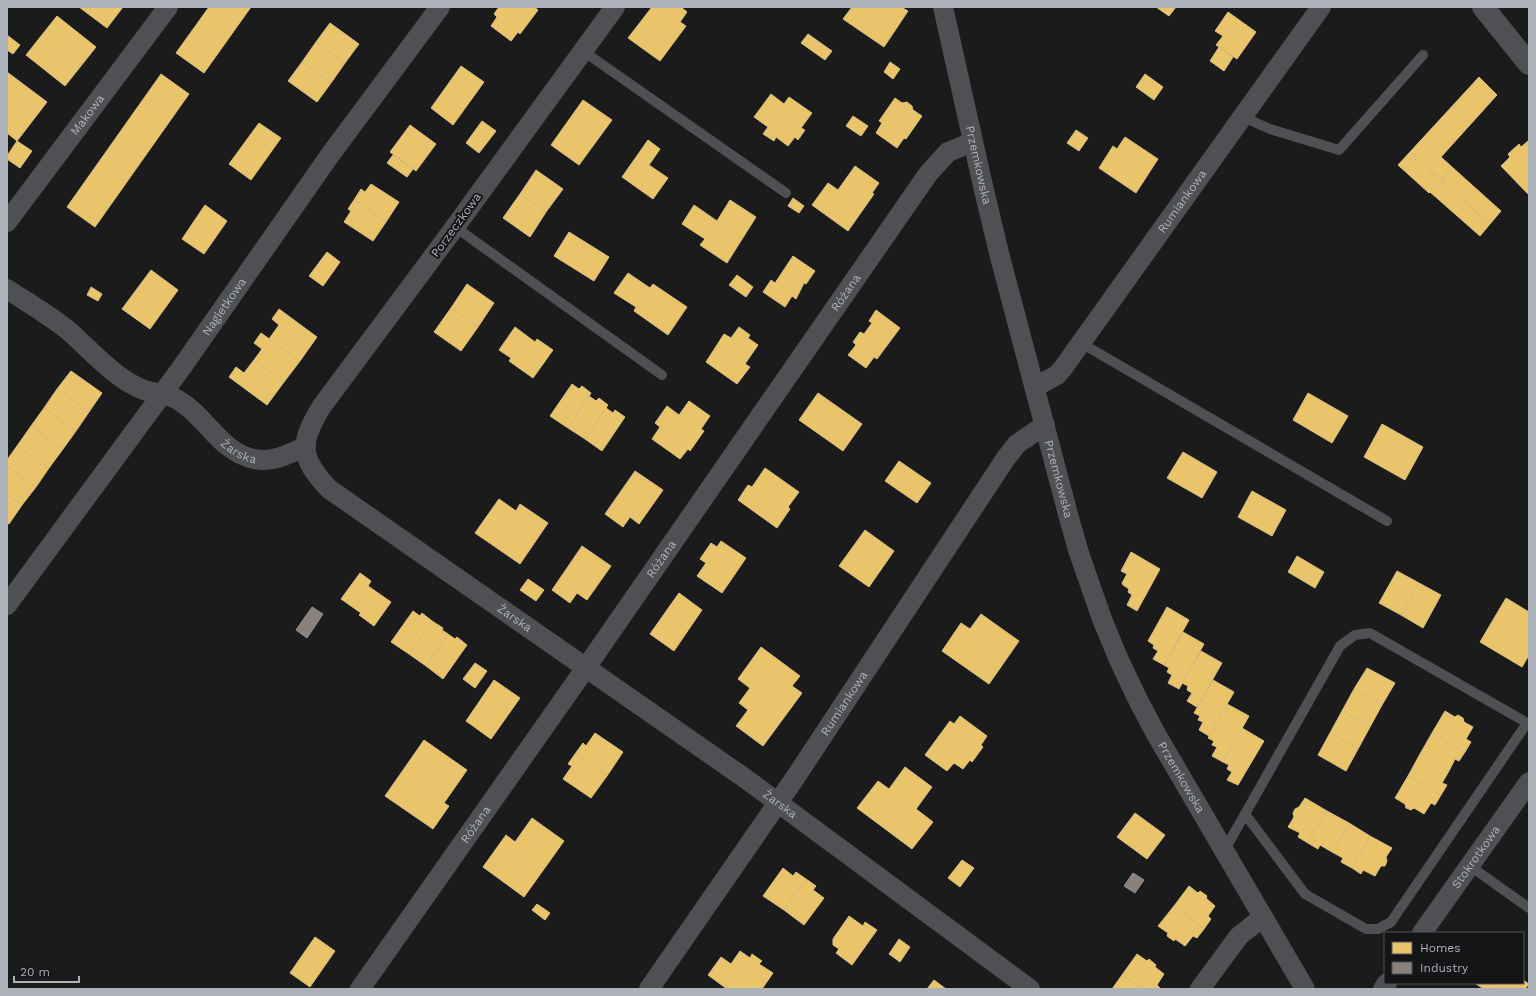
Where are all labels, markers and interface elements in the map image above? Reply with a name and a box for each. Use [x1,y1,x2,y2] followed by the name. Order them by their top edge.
[68,91,107,138] street label: Makowa
[963,124,994,206] street label: Przemkowska
[1155,167,1209,236] street label: Rumiankowa
[428,190,484,260] street label: Porzeczkowa
[828,271,864,314] street label: Różana
[199,275,249,338] street label: Nagietkowa
[218,436,258,466] street label: Żarska
[1042,438,1076,520] street label: Przemkowska
[643,537,679,580] street label: Różana
[495,601,535,635] street label: Żarska
[818,668,871,738] street label: Rumiankowa
[1155,739,1208,816] street label: Przemkowska
[760,787,800,821] street label: Żarska
[458,803,494,846] street label: Różana
[1449,823,1503,891] street label: Stokrotkowa
[1384,932,1524,984] legend
[1420,941,1461,955] text: Homes
[14,958,79,984] scale bar
[1420,961,1469,975] text: Industry
[20,965,50,979] text: 20 m

